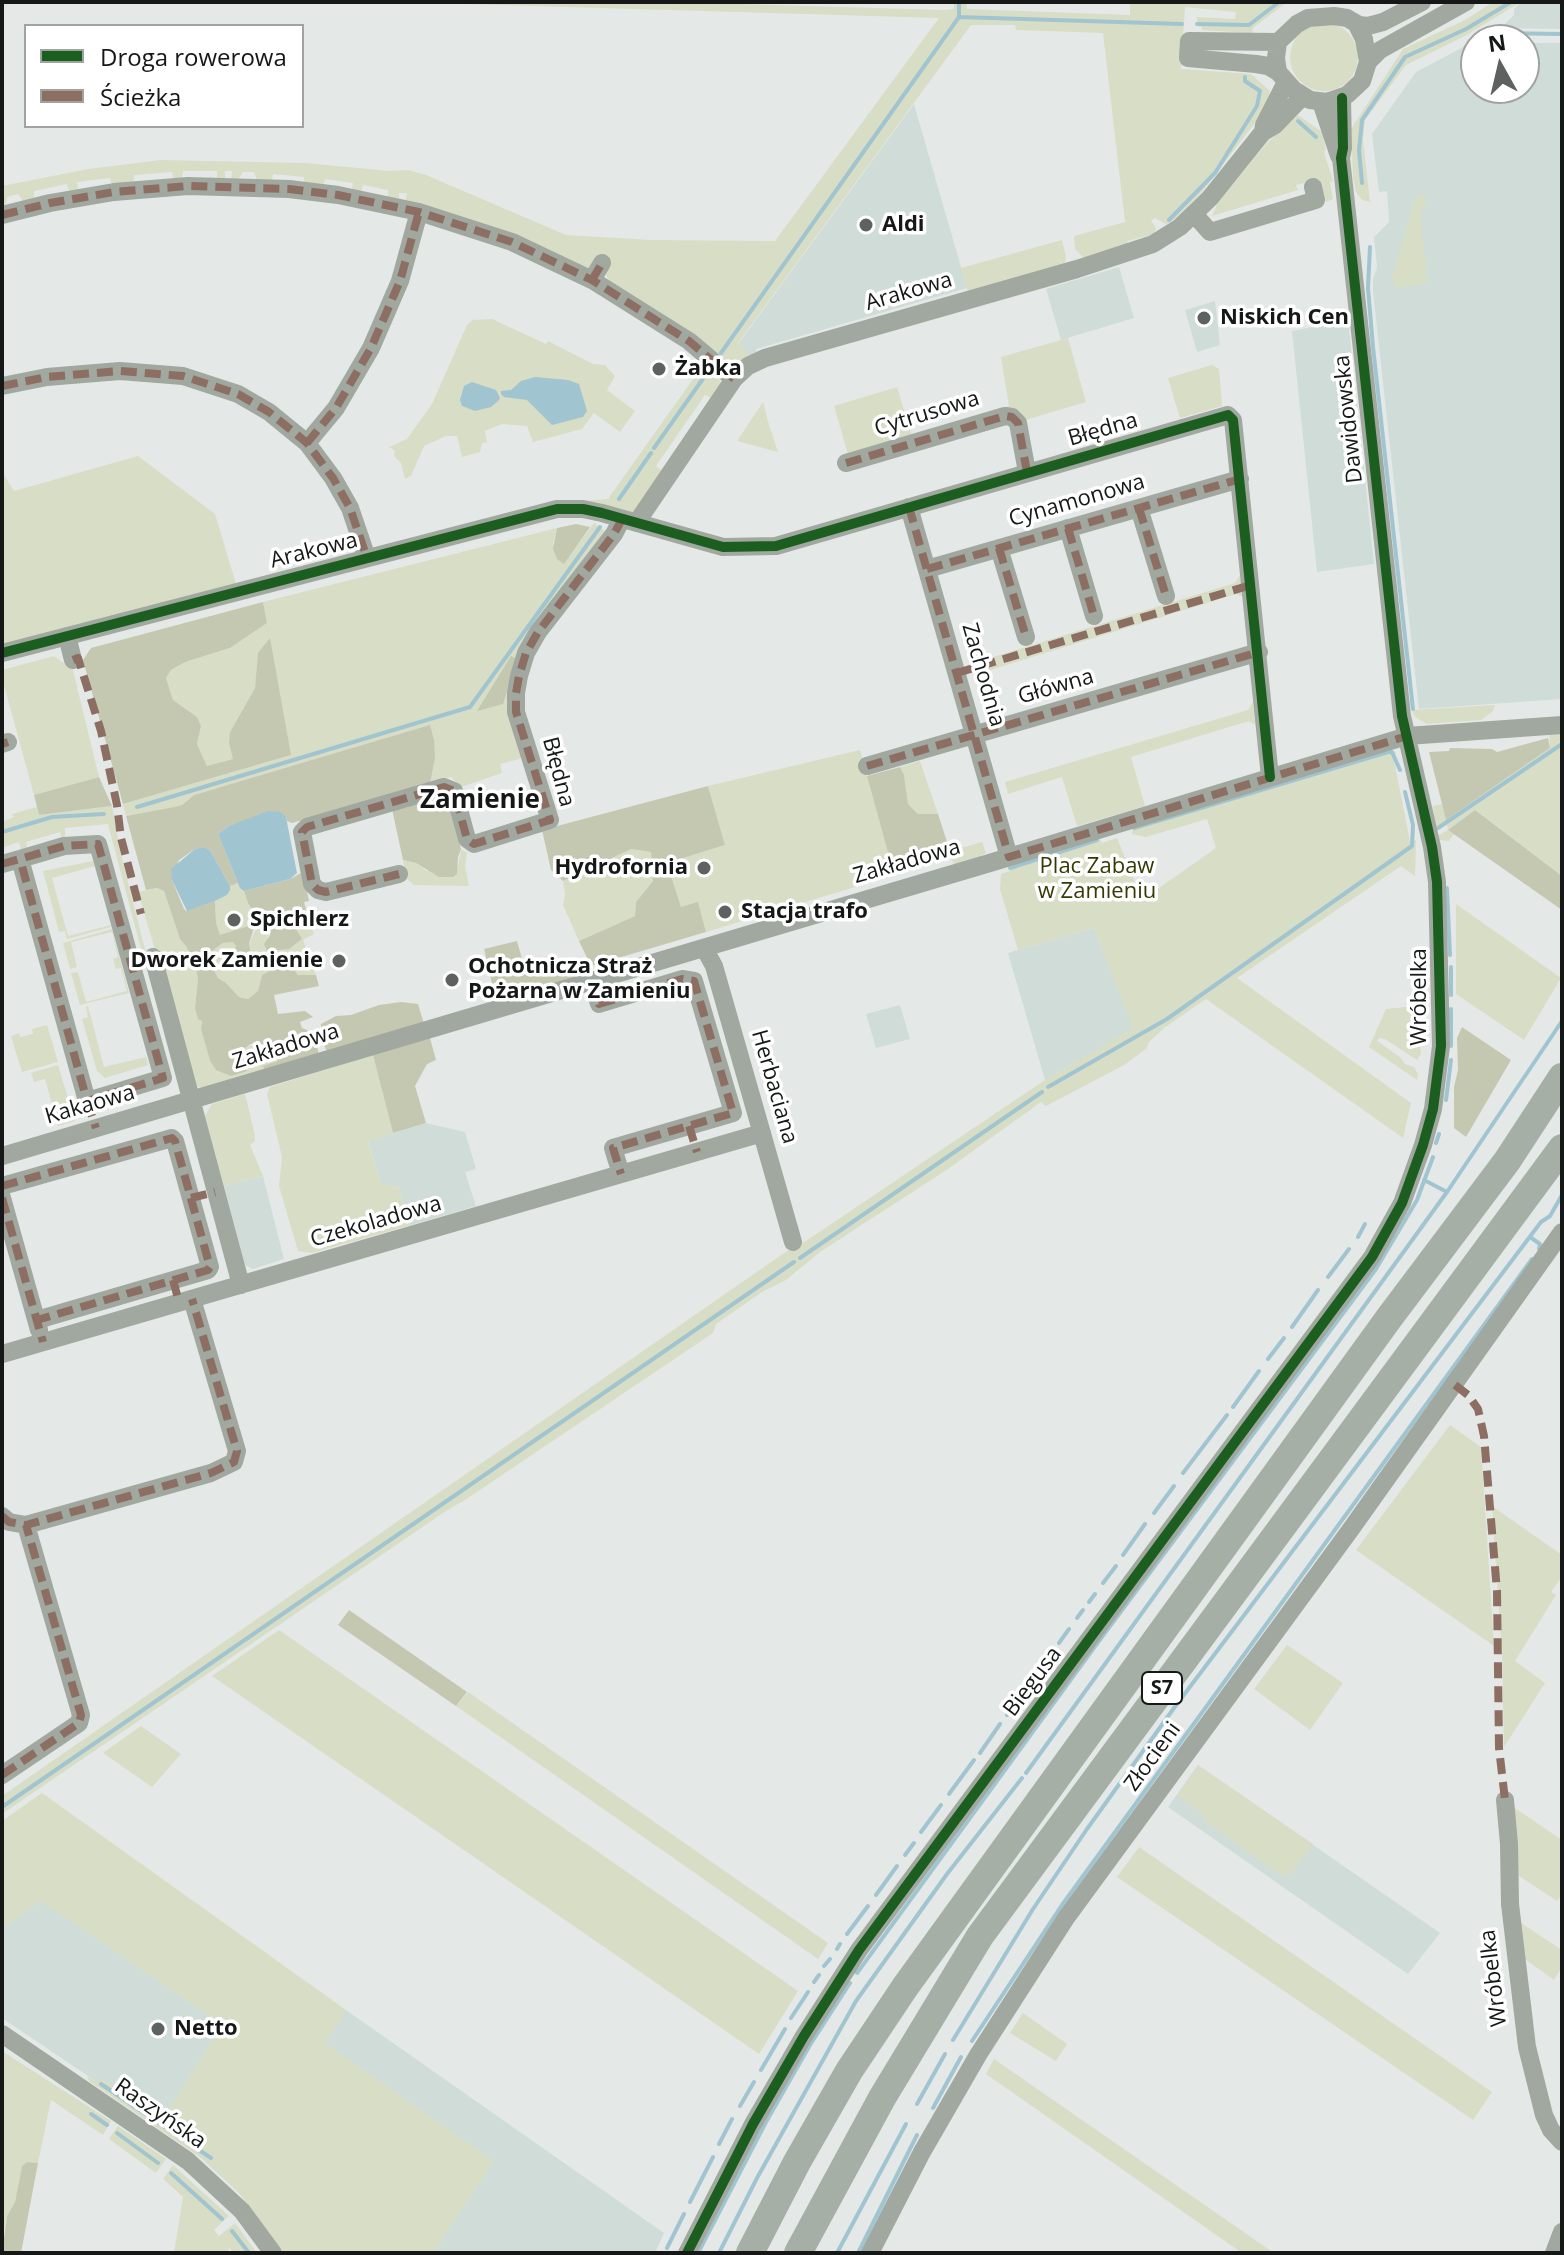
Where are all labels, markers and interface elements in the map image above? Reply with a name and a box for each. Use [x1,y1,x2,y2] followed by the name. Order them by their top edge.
[24,24,304,128] legend
[1460,24,1540,104] north arrow
[1486,26,1508,58] text: N
[100,40,287,73] text: Droga rowerowa
[100,80,181,113] text: Ścieżka
[882,212,925,238] place label: Aldi
[857,216,875,234] marker: Aldi
[862,267,956,317] street label: Arakowa
[1220,305,1349,331] place label: Niskich Cen
[1195,309,1213,327] marker: Niskich Cen
[1329,354,1369,484] street label: Dawidowska
[675,356,742,382] place label: Żabka
[650,360,668,378] marker: Żabka
[871,386,983,442] street label: Cytrusowa
[1065,407,1141,453] street label: Błędna
[1006,469,1148,533] street label: Cynamonowa
[268,527,360,575] street label: Arakowa
[956,620,1010,730] street label: Zachodnia
[1015,664,1097,710] street label: Główna
[536,734,580,810] street label: Błędna
[420,785,540,817] district label: Zamienie
[850,834,964,890] street label: Zakładowa
[1038,854,1156,906] park label: Plac Zabaw w Zamieniu
[555,855,688,881] place label: Hydrofornia
[695,859,713,877] marker: Hydrofornia
[741,899,868,925] place label: Stacja trafo
[716,903,734,921] marker: Stacja trafo
[250,907,349,933] place label: Spichlerz
[225,911,243,929] marker: Spichlerz
[130,948,323,974] place label: Dworek Zamienie
[1407,948,1433,1046] street label: Wróbelka
[330,952,348,970] marker: Dworek Zamienie
[468,954,690,1006] place label: Ochotnicza Straż Pożarna w Zamieniu
[443,971,461,989] marker: Ochotnicza Straż Pożarna w Zamieniu
[229,1018,343,1076] street label: Zakładowa
[745,1027,803,1147] street label: Herbaciana
[42,1080,138,1130] street label: Kakaowa
[307,1191,445,1253] street label: Czekoladowa
[998,1642,1068,1722] street label: Biegusa
[1142,1672,1182,1704] road number: S7
[1119,1717,1187,1797] street label: Złocieni
[1475,1928,1513,2028] street label: Wróbelka
[174,2016,238,2042] place label: Netto
[149,2020,167,2038] marker: Netto
[109,2073,211,2155] street label: Raszyńska

